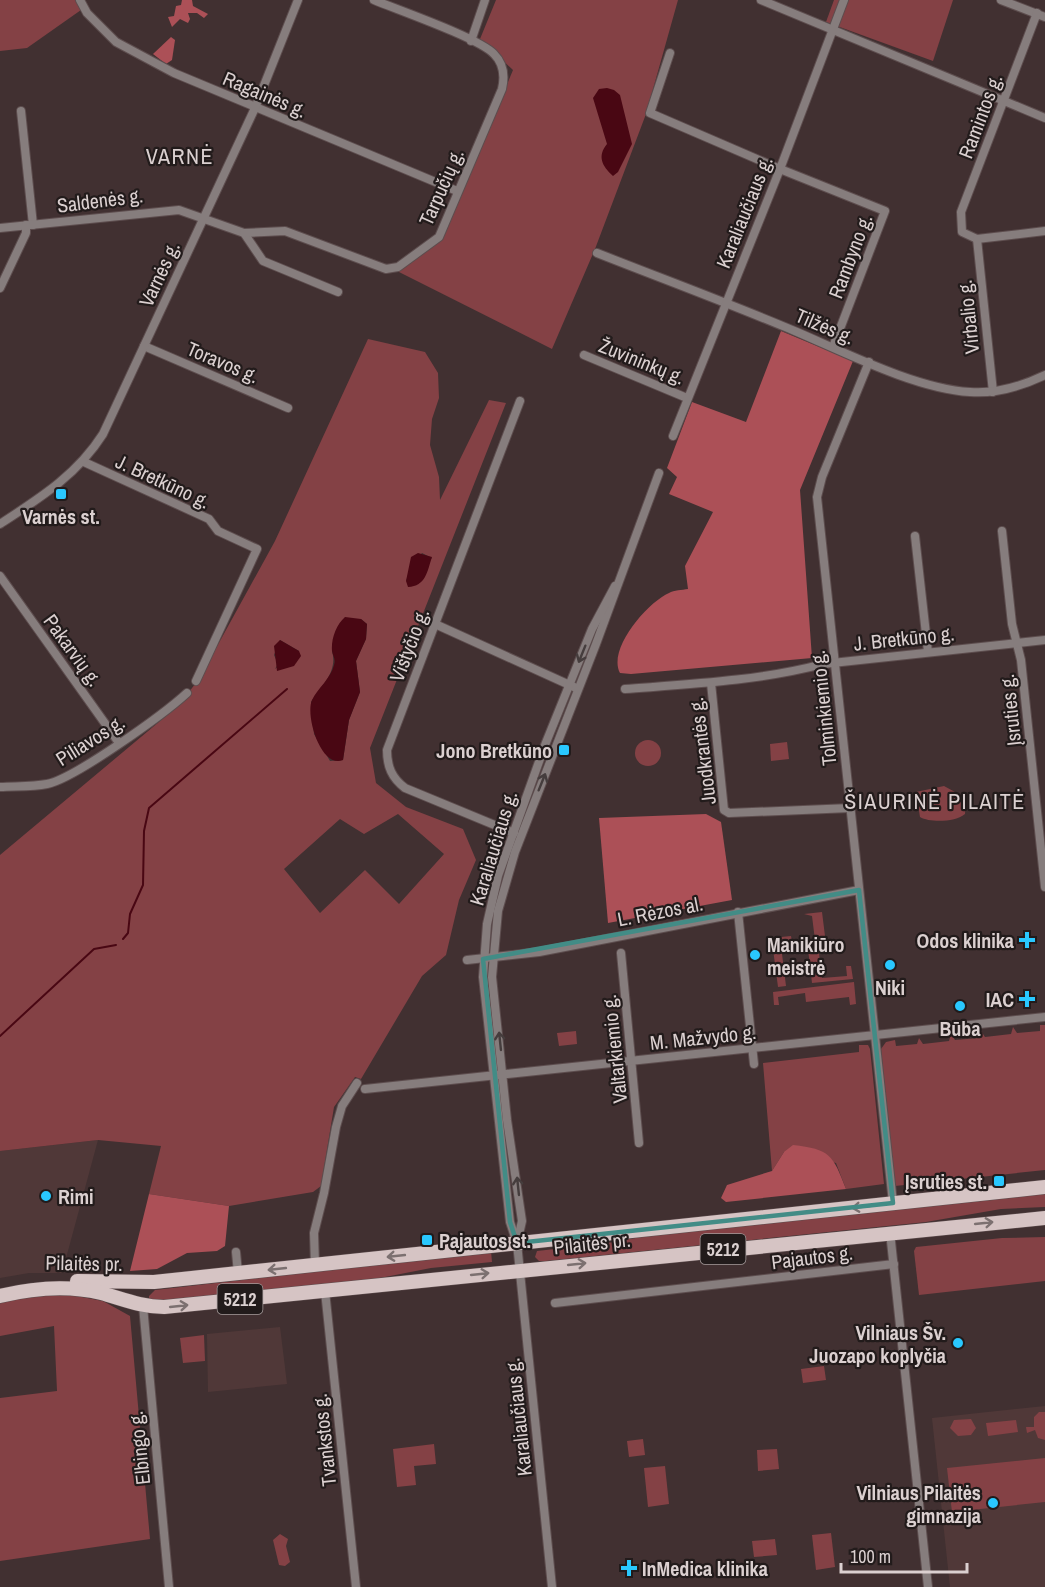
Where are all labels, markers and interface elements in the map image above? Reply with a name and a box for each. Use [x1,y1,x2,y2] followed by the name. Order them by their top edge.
[219,64,311,124] street label: Ragainės g.
[952,70,1008,162] street label: Ramintos g.
[146,141,214,171] district label: VARNĖ
[412,144,470,230] street label: Tarpučių g.
[709,152,779,272] street label: Karaliaučiaus g.
[55,181,145,219] street label: Saldenės g.
[822,210,878,302] street label: Rambyno g.
[132,237,186,311] street label: Varnės g.
[951,279,985,355] street label: Virbalio g.
[791,302,859,350] street label: Tilžės g.
[595,332,689,390] street label: Žuvininkų g.
[183,335,263,389] street label: Toravos g.
[111,447,215,515] street label: J. Bretkūno g.
[54,487,68,501] marker: Varnės st.
[22,503,100,530] place label: Varnės st.
[383,605,435,685] street label: Vištyčio g.
[38,609,108,691] street label: Pakarvių g.
[852,619,956,657] street label: J. Bretkūno g.
[576,645,587,663] one-way arrow
[804,649,842,767] street label: Tolminkiemio g.
[993,673,1027,747] street label: Įsruties g.
[682,696,722,806] street label: Juodkrantės g.
[50,708,130,772] street label: Piliavos g.
[436,737,552,764] place label: Jono Bretkūno
[557,743,571,757] marker: Jono Bretkūno
[537,773,548,791] one-way arrow
[844,786,1026,816] district label: ŠIAURINĖ PILAITĖ
[463,787,523,909] street label: Karaliaučiaus g.
[615,889,705,933] street label: L. Rėzos al.
[916,927,1014,954] place label: Odos klinika
[767,931,844,981] place label: Manikiūro meistrė
[1018,931,1036,949] marker: Odos klinika
[748,948,762,962] marker: Manikiūro meistrė
[883,958,897,972] marker: Niki
[875,974,905,1001] place label: Niki
[986,986,1014,1013] place label: IAC
[1018,990,1036,1008] marker: IAC
[595,993,633,1105] street label: Valtarkiemio g.
[953,999,967,1013] marker: Būba
[940,1015,981,1042] place label: Būba
[649,1018,757,1056] street label: M. Mažvydo g.
[494,1031,505,1051] one-way arrow
[905,1168,987,1195] place label: Įsruties st.
[992,1174,1006,1188] marker: Įsruties st.
[512,1177,523,1197] one-way arrow
[58,1183,94,1210] place label: Rimi
[39,1189,53,1203] marker: Rimi
[852,1201,872,1212] one-way arrow
[974,1217,994,1228] one-way arrow
[552,1226,632,1260] street label: Pilaitės pr.
[439,1227,531,1254] place label: Pajautos st.
[420,1233,434,1247] marker: Pajautos st.
[700,1234,746,1264] road number: 5212
[770,1239,854,1275] street label: Pajautos g.
[45,1249,123,1277] street label: Pilaitės pr.
[387,1251,407,1262] one-way arrow
[567,1258,587,1269] one-way arrow
[267,1264,287,1275] one-way arrow
[470,1268,490,1279] one-way arrow
[218,1284,262,1314] road number: 5212
[169,1300,189,1311] one-way arrow
[809,1319,946,1369] place label: Vilniaus Šv. Juozapo koplyčia
[951,1336,965,1350] marker: Vilniaus Šv. Juozapo koplyčia
[498,1357,538,1477] street label: Karaliaučiaus g.
[306,1392,342,1488] street label: Tvankstos g.
[122,1410,156,1486] street label: Elbingo g.
[856,1479,981,1529] place label: Vilniaus Pilaitės gimnazija
[986,1496,1000,1510] marker: Vilniaus Pilaitės gimnazija
[841,1536,967,1574] scale bar
[850,1544,891,1569] text: 100 m
[642,1555,768,1582] place label: InMedica klinika
[620,1559,638,1577] marker: InMedica klinika

